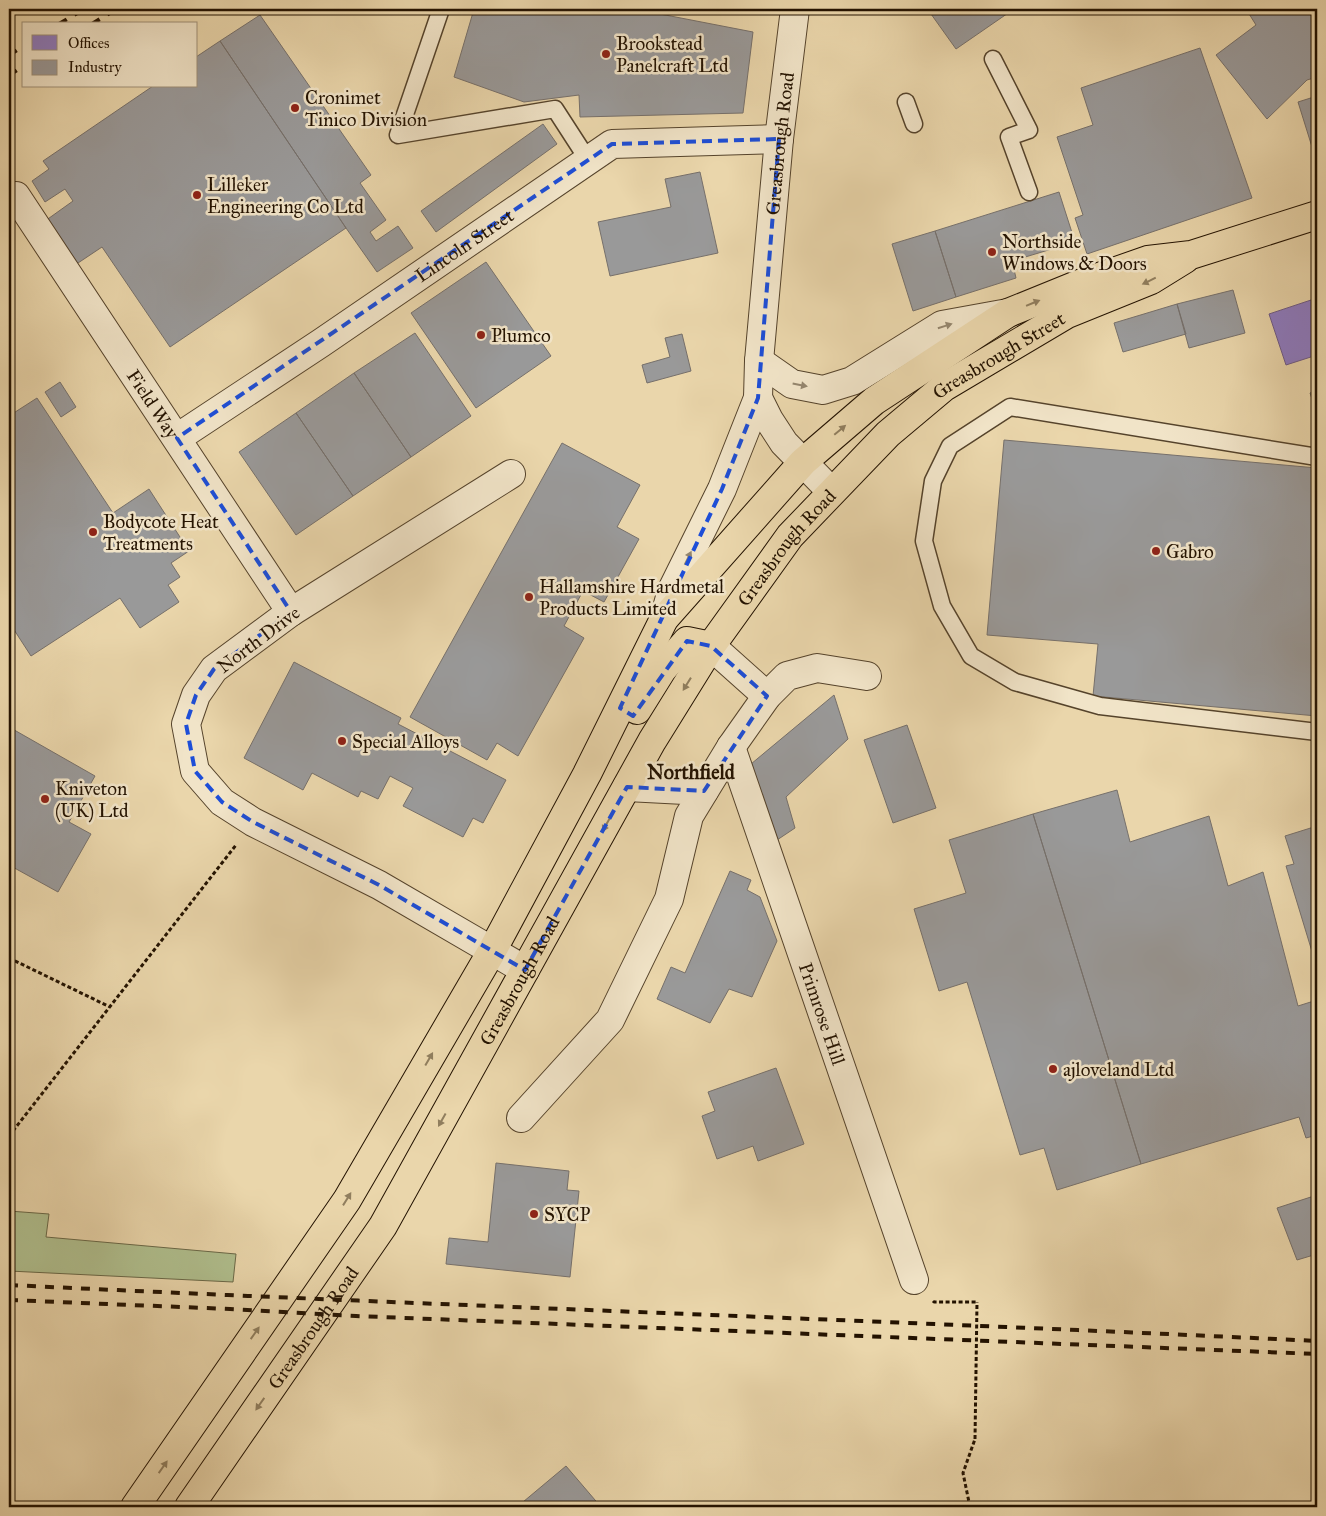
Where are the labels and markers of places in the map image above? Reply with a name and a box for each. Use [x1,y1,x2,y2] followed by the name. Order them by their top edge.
[616,32,729,77] place label: Brookstead Panelcraft Ltd
[600,48,612,60] marker: Brookstead Panelcraft Ltd
[305,86,427,131] place label: Cronimet Tinico Division
[289,102,301,114] marker: Cronimet Tinico Division
[207,173,364,219] place label: Lilleker Engineering Co Ltd
[191,189,203,201] marker: Lilleker Engineering Co Ltd
[1002,230,1147,275] place label: Northside Windows & Doors
[986,246,998,258] marker: Northside Windows & Doors
[491,324,551,347] place label: Plumco
[475,329,487,341] marker: Plumco
[103,510,219,555] place label: Bodycote Heat Treatments
[87,526,99,538] marker: Bodycote Heat Treatments
[1166,540,1214,563] place label: Gabro
[1150,545,1162,557] marker: Gabro
[539,575,725,620] place label: Hallamshire Hardmetal Products Limited
[523,591,535,603] marker: Hallamshire Hardmetal Products Limited
[352,730,459,753] place label: Special Alloys
[336,735,348,747] marker: Special Alloys
[55,777,129,823] place label: Kniveton (UK) Ltd
[39,793,51,805] marker: Kniveton (UK) Ltd
[1063,1058,1175,1081] place label: ajloveland Ltd
[1047,1063,1059,1075] marker: ajloveland Ltd
[544,1203,590,1226] place label: SYCP
[528,1208,540,1220] marker: SYCP

